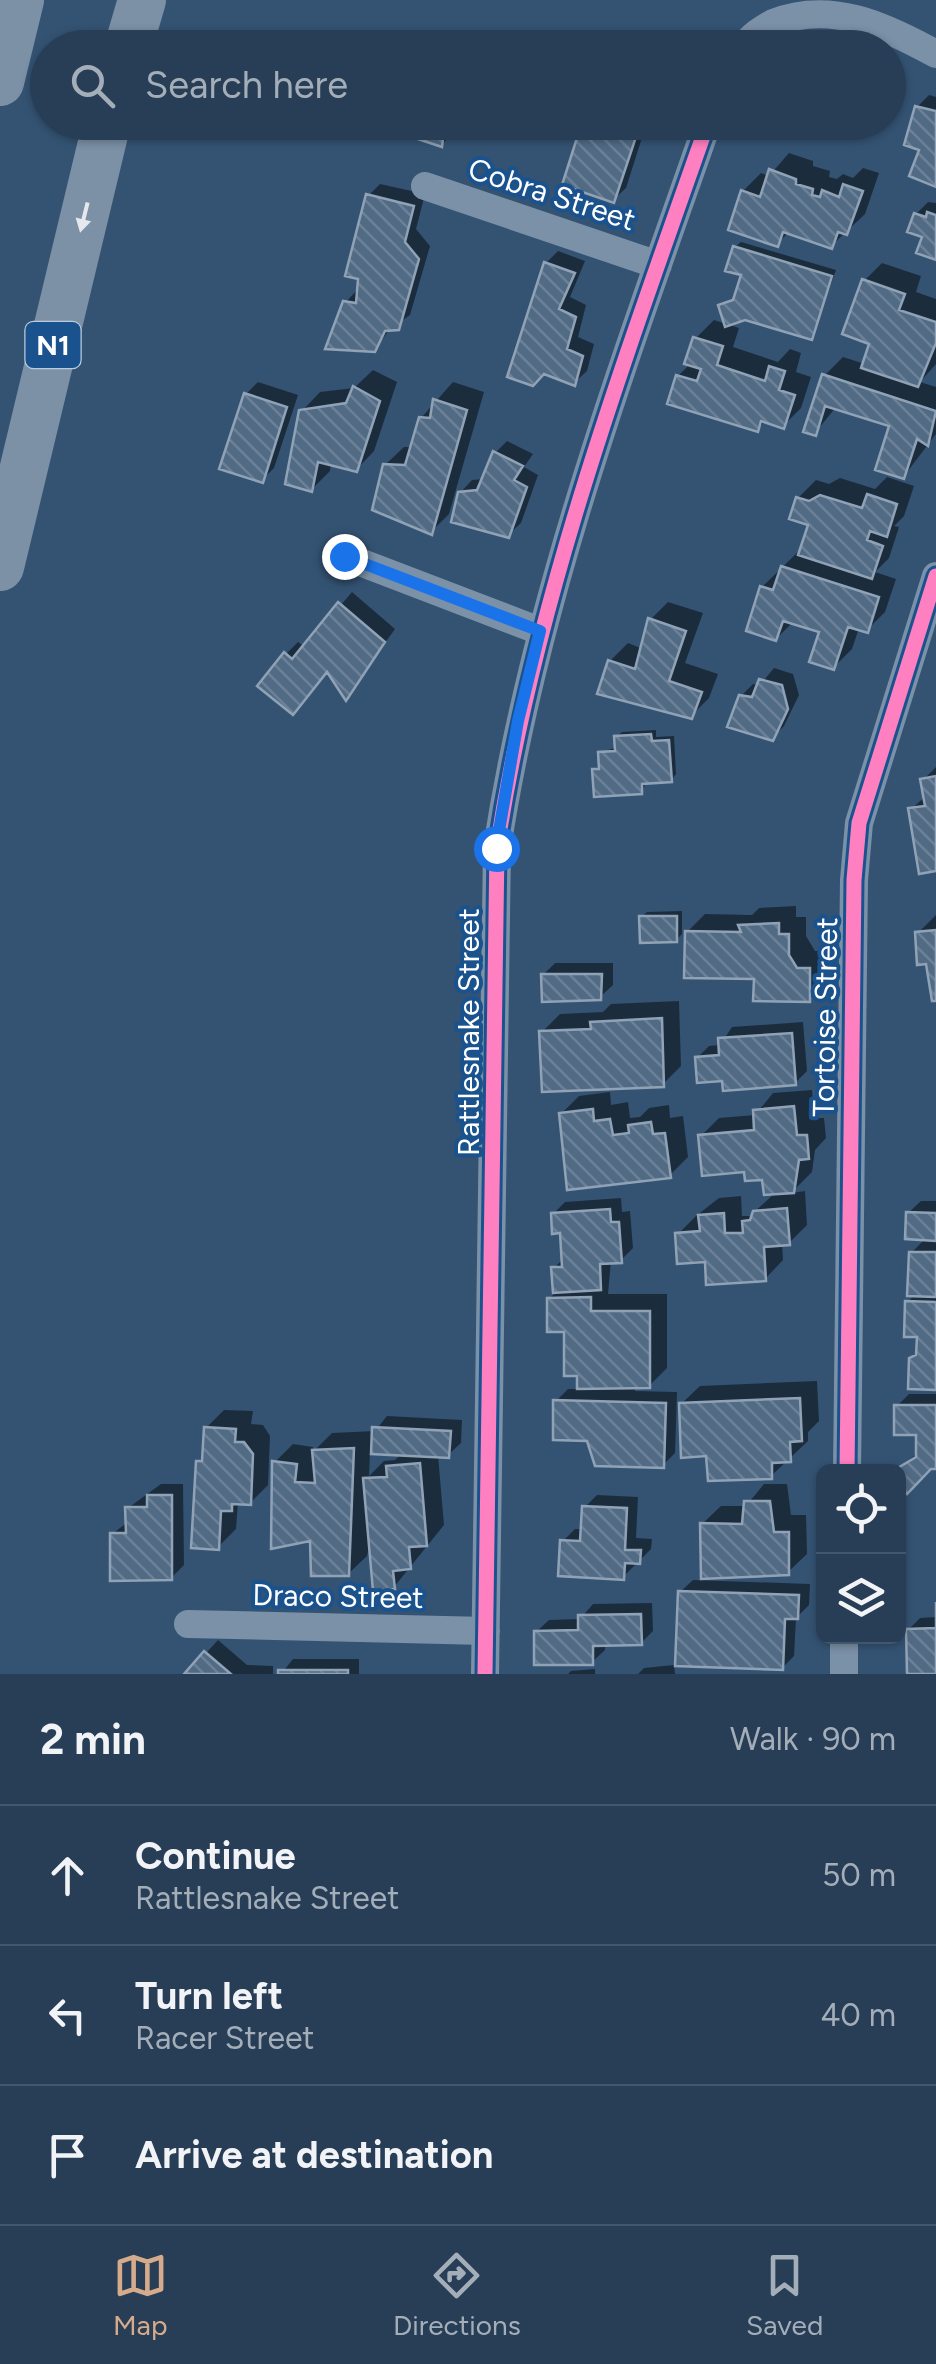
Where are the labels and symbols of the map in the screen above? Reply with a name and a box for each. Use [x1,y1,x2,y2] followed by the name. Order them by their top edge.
[464,150,640,238] street label: Cobra Street
[76,202,91,233] one-way arrow
[26,322,80,368] road number: N1
[322,534,368,580] route end
[474,826,520,872] route start
[450,908,487,1156] street label: Rattlesnake Street
[805,917,845,1117] street label: Tortoise Street
[252,1576,424,1616] street label: Draco Street

